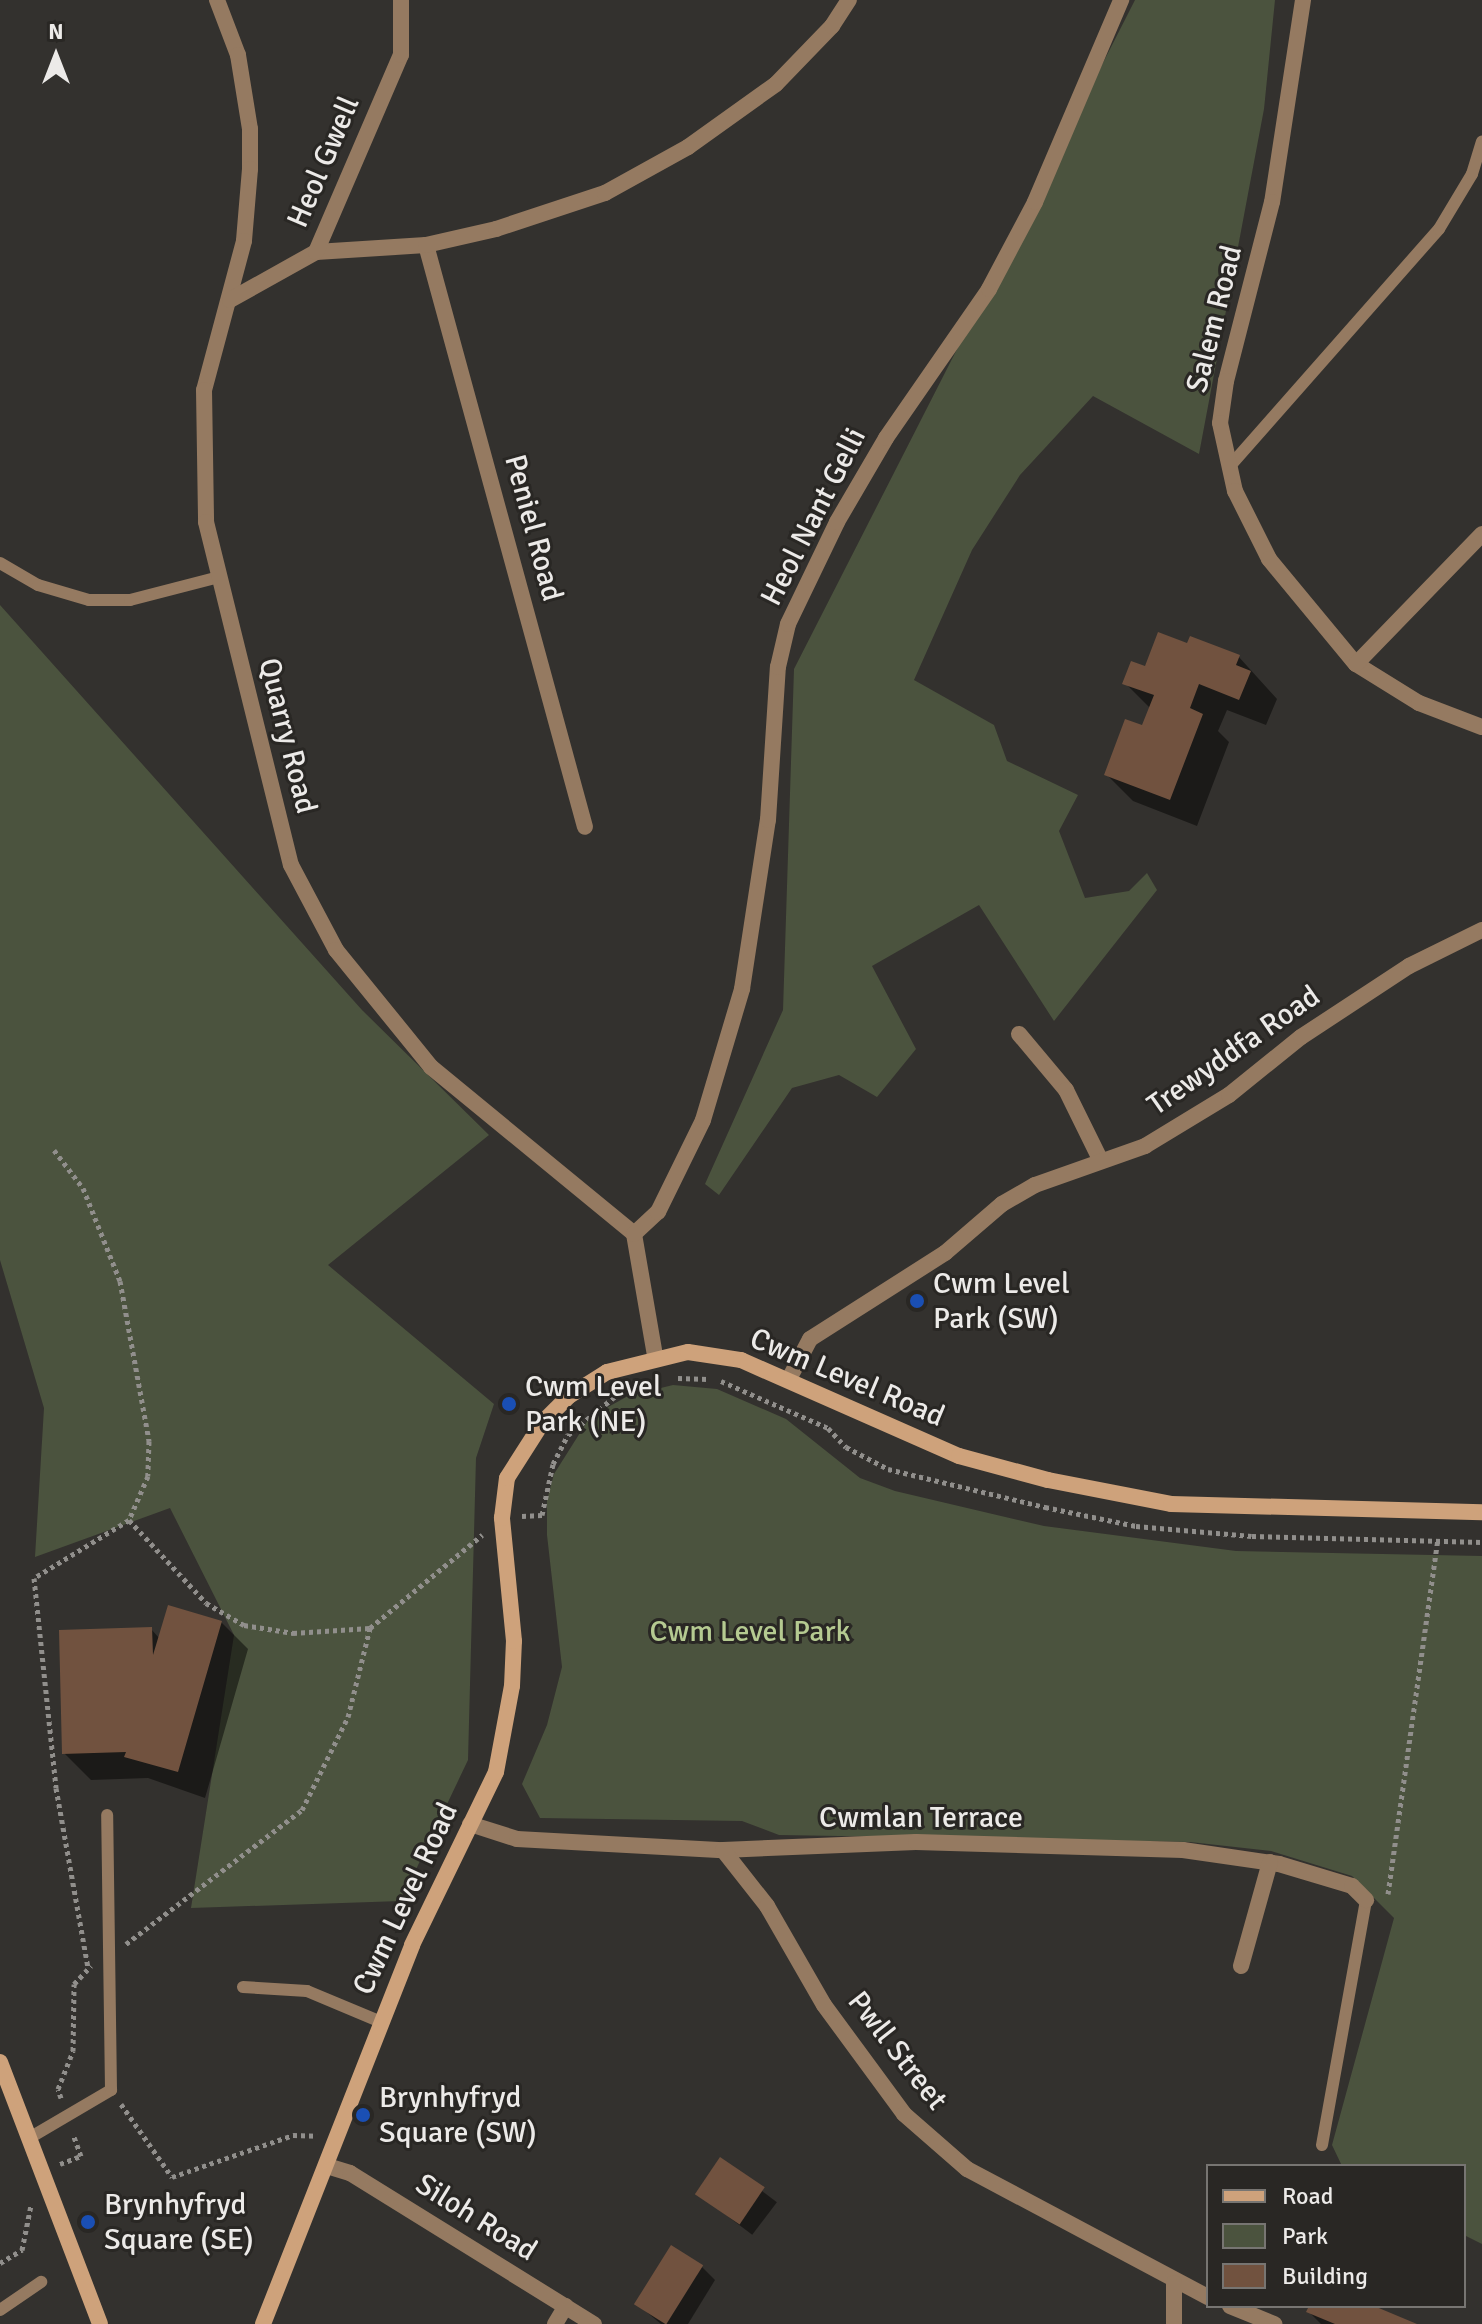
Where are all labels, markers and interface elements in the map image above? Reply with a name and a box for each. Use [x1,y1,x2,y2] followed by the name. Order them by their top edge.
[16,16,96,96] north arrow
[48,18,64,45] text: N
[280,91,368,233] street label: Heol Gwell
[1179,242,1251,396] street label: Salem Road
[754,422,874,612] street label: Heol Nant Gelli
[496,451,570,605] street label: Peniel Road
[250,655,324,817] street label: Quarry Road
[1141,978,1327,1124] street label: Trewyddfa Road
[933,1266,1070,1336] place label: Cwm Level Park (SW)
[908,1292,926,1310] marker: Cwm Level Park (SW)
[744,1321,950,1435] street label: Cwm Level Road
[525,1369,662,1440] place label: Cwm Level Park (NE)
[500,1395,518,1413] marker: Cwm Level Park (NE)
[649,1614,851,1650] park label: Cwm Level Park
[346,1797,466,2001] street label: Cwm Level Road
[819,1800,1023,1836] street label: Cwmlan Terrace
[839,1984,955,2118] street label: Pwll Street
[379,2080,537,2150] place label: Brynhyfryd Square (SW)
[354,2106,372,2124] marker: Brynhyfryd Square (SW)
[1206,2164,1466,2308] legend
[409,2167,543,2269] street label: Siloh Road
[1282,2181,1333,2211] text: Road
[104,2187,254,2258] place label: Brynhyfryd Square (SE)
[79,2213,97,2231] marker: Brynhyfryd Square (SE)
[1282,2221,1328,2251] text: Park
[1282,2261,1368,2291] text: Building

